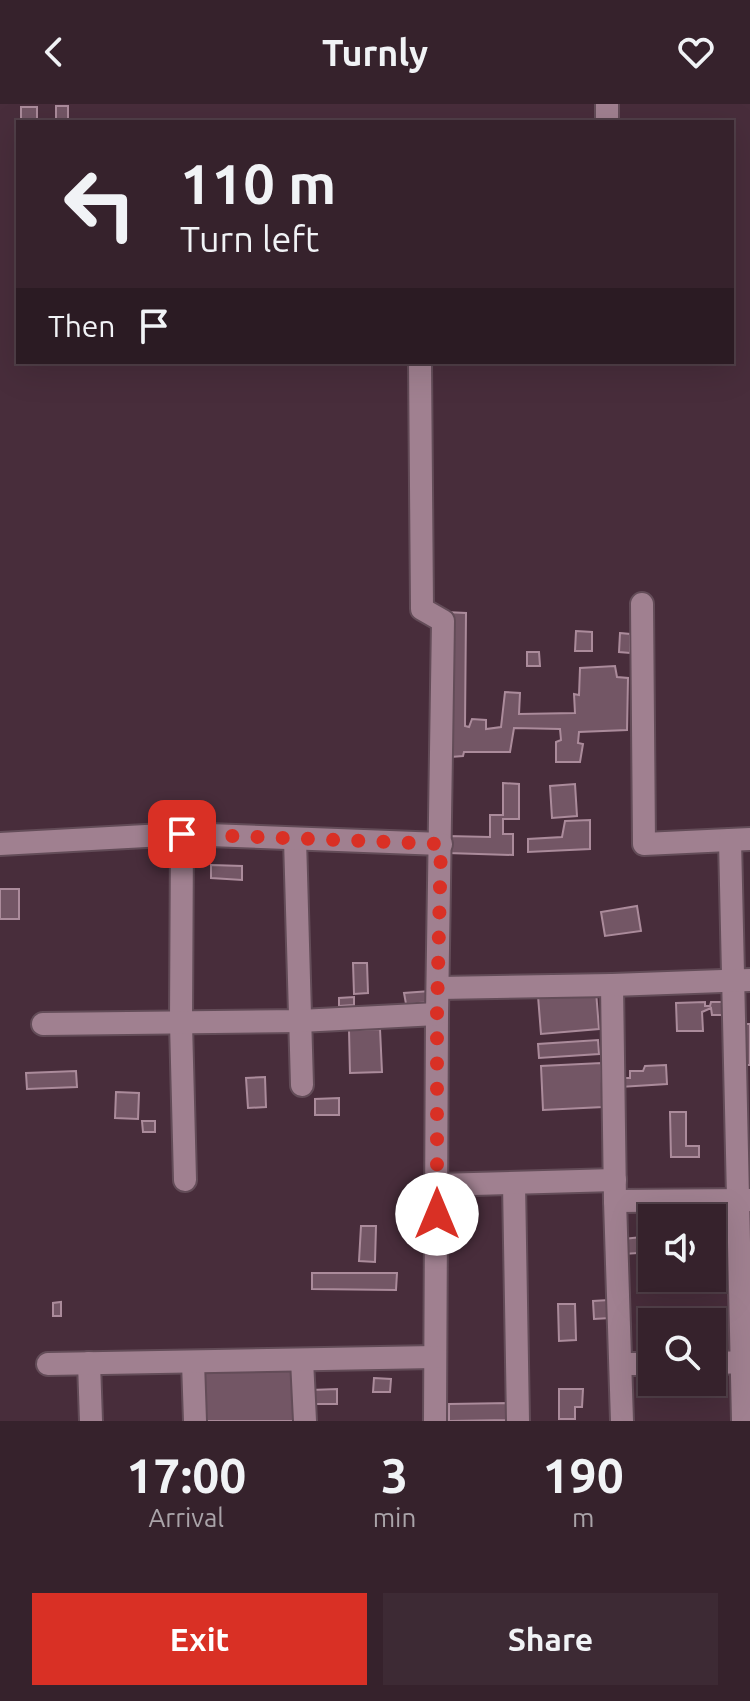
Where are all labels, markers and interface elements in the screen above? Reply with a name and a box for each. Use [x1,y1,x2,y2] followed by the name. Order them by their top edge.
[32,30,76,74] icon: back
[674,30,718,74] icon: heart
[322,32,428,73] text: Turnly
[48,152,152,256] icon: left
[180,152,336,215] text: 110 m
[180,218,319,259] text: Turn left
[132,304,176,348] icon: arrive
[48,309,116,343] text: Then
[148,800,216,868] pin
[160,812,204,856] icon: arrive
[395,1172,479,1256] position arrow
[638,1204,726,1396] map controls
[638,1204,726,1292] button: sound
[638,1308,726,1396] button: search
[126,1448,246,1502] text: 17:00
[381,1448,408,1502] text: 3
[543,1448,624,1502] text: 190
[148,1503,224,1532] text: Arrival
[373,1503,416,1532] text: min
[572,1503,594,1532] text: m
[32,1593,367,1685] button: Exit
[383,1593,718,1685] button: Share

